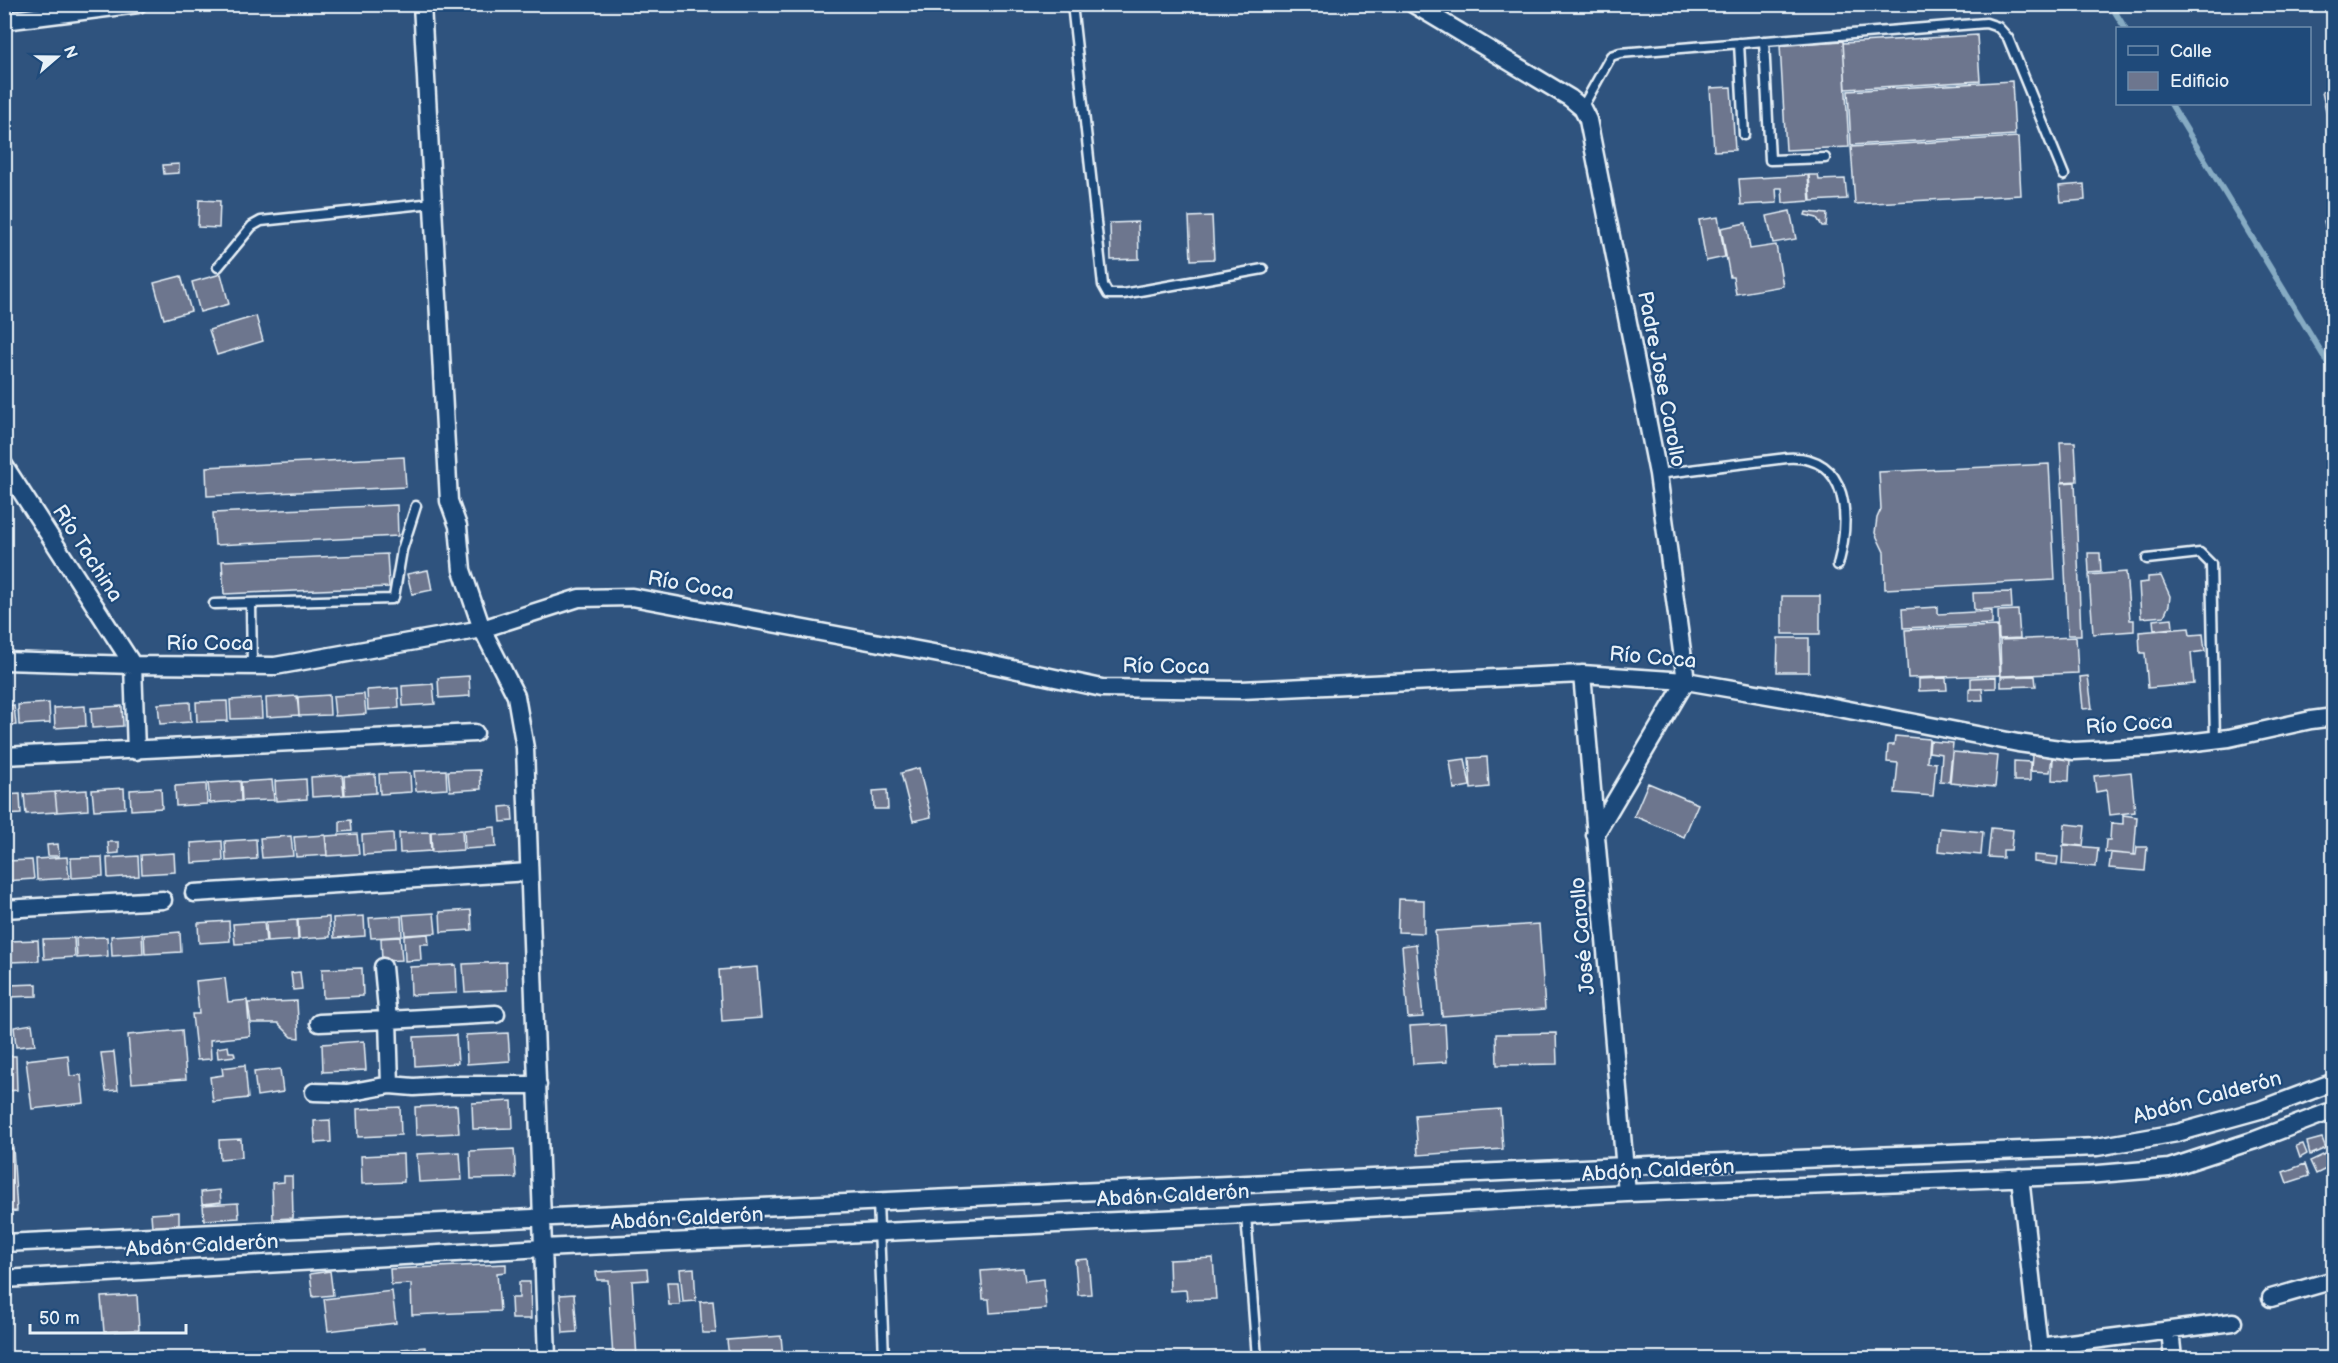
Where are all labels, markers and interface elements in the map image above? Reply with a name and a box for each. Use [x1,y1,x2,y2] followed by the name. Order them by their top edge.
[27,27,87,87] north arrow
[2116,27,2311,105] legend
[2170,41,2212,62] text: Calle
[59,43,81,61] text: N
[2170,71,2229,92] text: Edificio
[1632,289,1691,469] street label: Padre Jose Carollo
[47,500,128,606] street label: Río Tachina
[646,566,736,605] street label: Río Coca
[166,631,254,656] street label: Río Coca
[1608,641,1698,674] street label: Río Coca
[1122,653,1210,680] street label: Río Coca
[2085,709,2174,740] street label: Río Coca
[1565,876,1600,996] street label: José Carollo
[2130,1066,2284,1129] street label: Abdón Calderón
[1581,1154,1735,1187] street label: Abdón Calderón
[1096,1179,1250,1212] street label: Abdón Calderón
[610,1202,764,1235] street label: Abdón Calderón
[125,1229,279,1262] street label: Abdón Calderón
[30,1297,186,1335] scale bar
[39,1308,80,1329] text: 50 m

